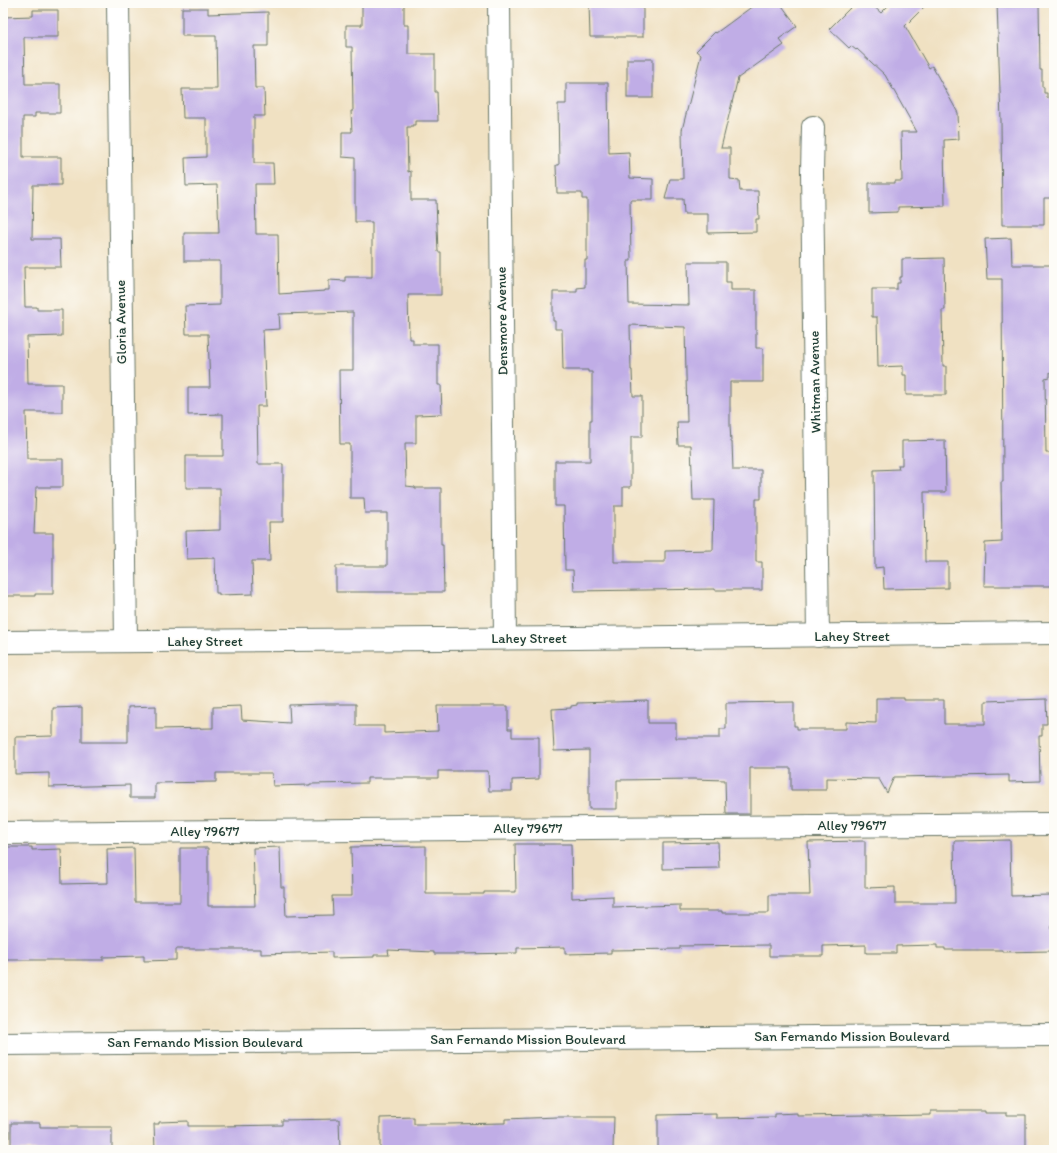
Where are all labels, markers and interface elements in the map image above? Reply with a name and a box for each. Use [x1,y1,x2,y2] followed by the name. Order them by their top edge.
[493,266,511,376] street label: Densmore Avenue
[112,279,130,364] street label: Gloria Avenue
[806,330,824,433] street label: Whitman Avenue
[814,628,890,645] street label: Lahey Street
[491,630,567,647] street label: Lahey Street
[167,633,243,650] street label: Lahey Street
[818,817,886,834] street label: Alley 79677
[494,820,562,837] street label: Alley 79677
[171,823,239,840] street label: Alley 79677
[754,1028,950,1045] street label: San Fernando Mission Boulevard
[430,1031,626,1048] street label: San Fernando Mission Boulevard
[107,1034,303,1051] street label: San Fernando Mission Boulevard

